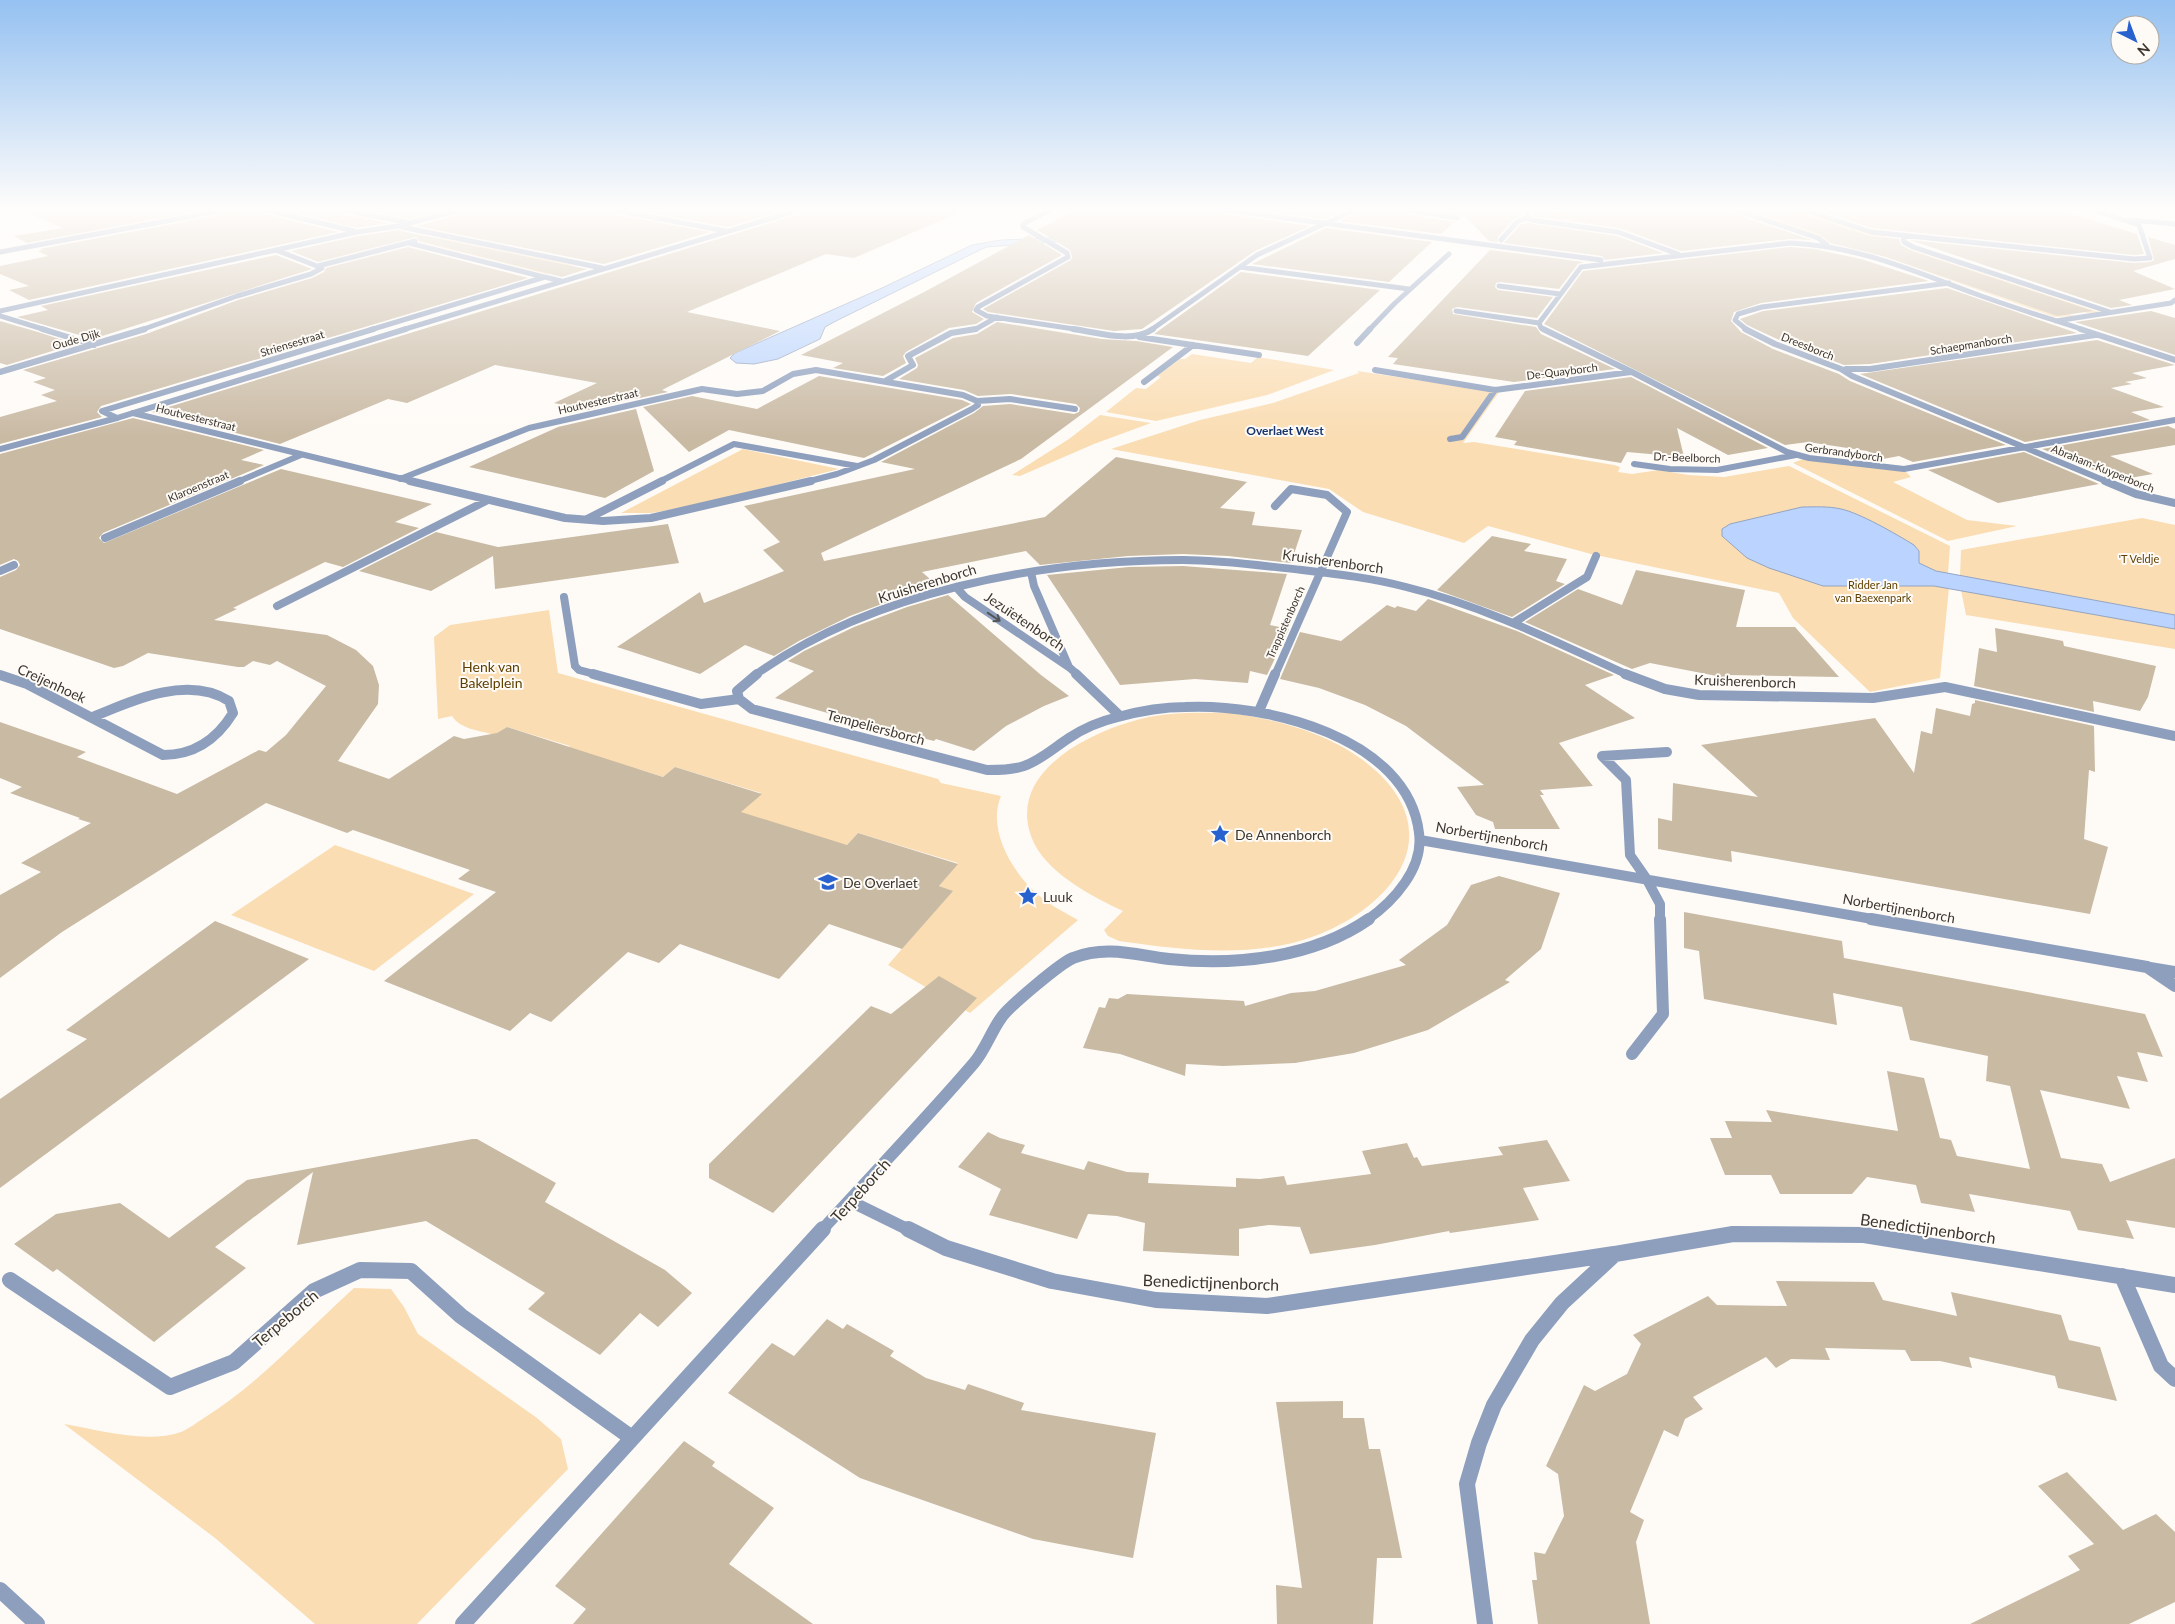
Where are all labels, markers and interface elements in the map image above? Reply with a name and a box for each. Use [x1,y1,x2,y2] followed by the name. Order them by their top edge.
[2110,15,2160,65] north arrow
[2134,40,2154,60] text: N
[51,326,102,352] street label: Oude Dijk
[258,327,326,359] street label: Striensestraat
[1780,329,1836,363] street label: Dreesborch
[1929,331,2013,357] street label: Schaepmanborch
[1526,360,1598,382] street label: De-Quayborch
[557,385,639,417] street label: Houtvesterstraat
[155,401,237,433] street label: Houtvesterstraat
[1246,423,1324,438] district label: Overlaet West
[1804,440,1884,464] street label: Gerbrandyborch
[2050,441,2156,495] street label: Abraham-Kuyperborch
[1653,449,1721,465] street label: Dr.-Beelborch
[166,467,230,505] street label: Klaroenstraat
[1281,545,1385,577] street label: Kruisherenborch
[2119,552,2159,565] park label: 'T Veldje
[876,560,978,606] street label: Kruisherenborch
[1835,578,1912,604] park label: Ridder Jan van Baexenpark
[1263,584,1307,660] street label: Trappistenborch
[982,588,1068,654] street label: Jezuïetenborch
[987,612,1001,622] one-way arrow
[459,658,523,691] park label: Henk van Bakelplein
[15,660,90,707] street label: Creijenhoek
[1694,671,1796,691] street label: Kruisherenborch
[825,706,927,748] street label: Tempeliersborch
[1434,818,1550,854] street label: Norbertijnenborch
[1209,823,1231,845] place icon: De Annenborch
[1235,826,1331,843] place label: De Annenborch
[817,871,839,893] school or university icon: De Overlaet
[843,874,918,891] place label: De Overlaet
[1017,885,1039,907] place icon: Luuk
[1043,888,1073,905] place label: Luuk
[1841,890,1957,926] street label: Norbertijnenborch
[826,1154,894,1226] street label: Terpeborch
[1859,1209,1997,1247] street label: Benedictijnenborch
[1142,1270,1280,1294] street label: Benedictijnenborch
[249,1285,321,1351] street label: Terpeborch

